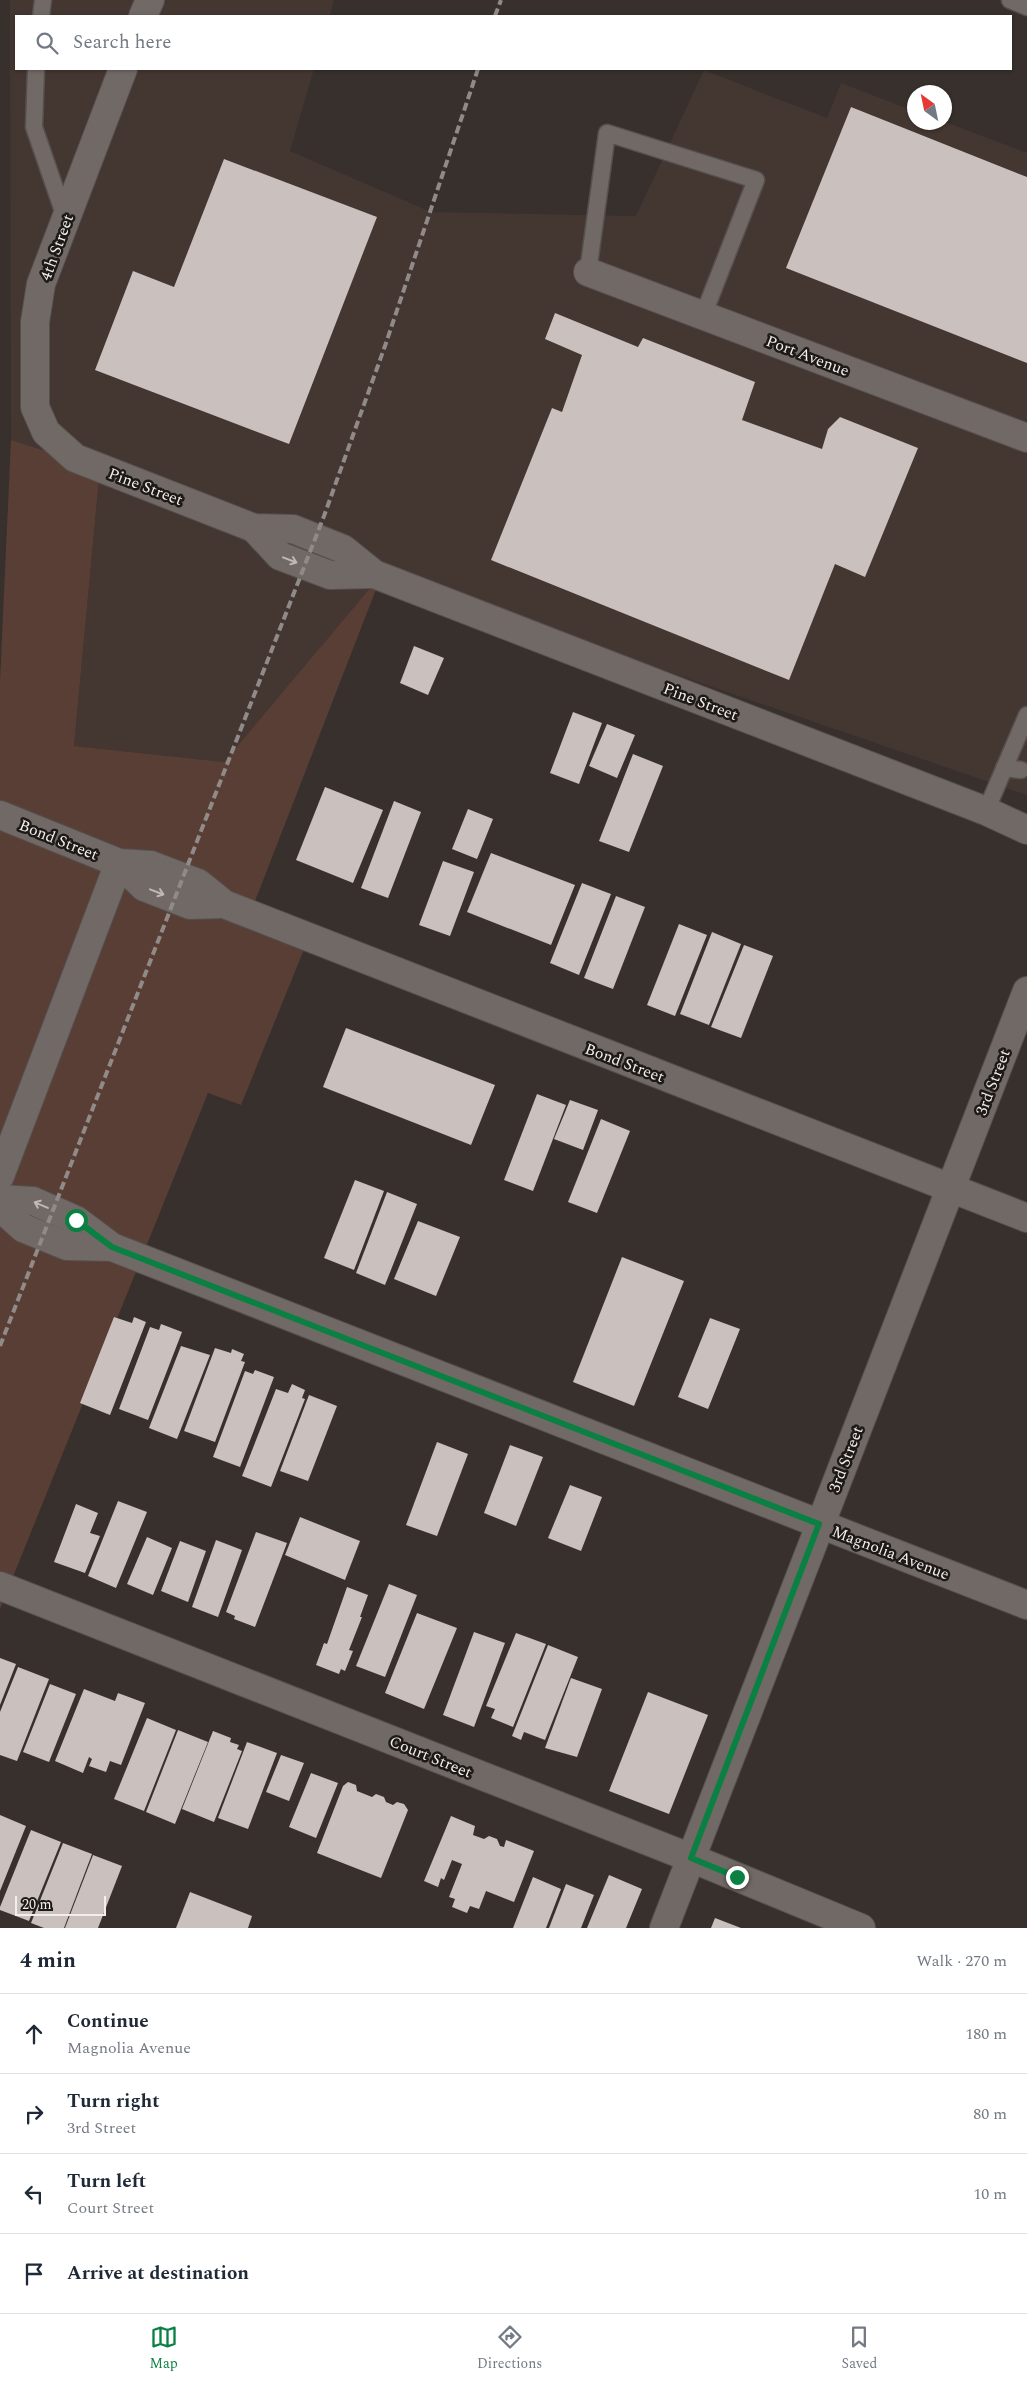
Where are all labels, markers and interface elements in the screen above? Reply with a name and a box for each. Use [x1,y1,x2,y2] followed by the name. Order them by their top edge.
[15,15,1012,70] search box
[73,28,172,57] text: Search here
[33,29,61,57] icon: search
[907,85,952,130] north arrow
[34,211,80,284] street label: 4th Street
[763,329,853,383] street label: Port Avenue
[105,462,187,512] street label: Pine Street
[282,555,297,565] one-way arrow
[660,677,742,727] street label: Pine Street
[15,813,102,867] street label: Bond Street
[149,888,164,897] one-way arrow
[581,1037,668,1089] street label: Bond Street
[969,1045,1017,1119] street label: 3rd Street
[34,1199,49,1209] one-way arrow
[65,1209,88,1232] route start
[822,1422,870,1496] street label: 3rd Street
[828,1520,953,1586] street label: Magnolia Avenue
[386,1729,476,1785] street label: Court Street
[726,1866,749,1889] route end
[15,1893,106,1916] scale bar
[22,1894,52,1915] text: 20 m
[20,1945,76,1977] text: 4 min
[916,1949,1007,1973] text: Walk · 270 m
[67,2007,149,2036] text: Continue
[20,2020,48,2048] icon: ahead
[965,2022,1007,2046] text: 180 m
[67,2036,191,2060] text: Magnolia Avenue
[67,2087,160,2116] text: Turn right
[20,2100,48,2128] icon: right
[973,2102,1007,2126] text: 80 m
[67,2116,136,2140] text: 3rd Street
[67,2167,146,2196] text: Turn left
[20,2180,48,2208] icon: left
[973,2182,1007,2206] text: 10 m
[67,2196,154,2220] text: Court Street
[67,2259,249,2288] text: Arrive at destination
[20,2260,48,2288] icon: arrive
[150,2323,178,2374] tab: Map
[477,2323,542,2374] tab: Directions
[842,2323,877,2374] tab: Saved

